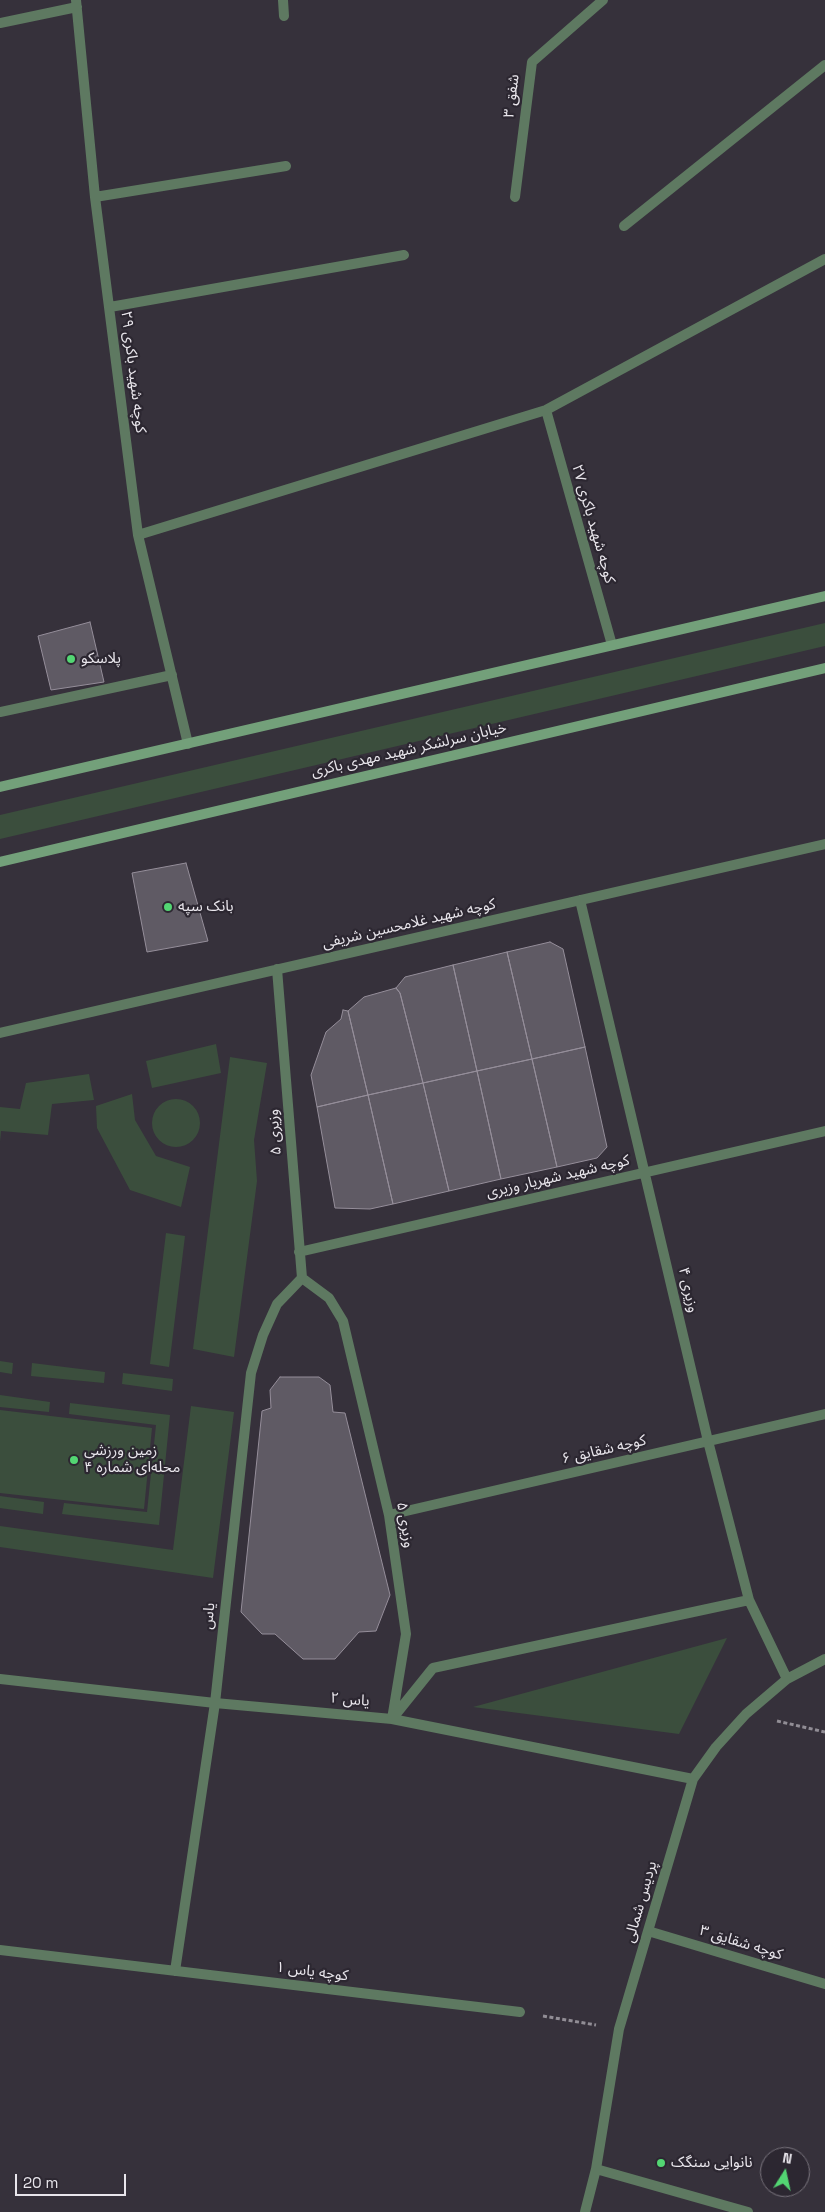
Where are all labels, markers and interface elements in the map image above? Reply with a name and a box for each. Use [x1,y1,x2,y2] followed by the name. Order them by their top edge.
[500,73,524,119] street label: شفق ۳
[117,310,149,434] street label: کوچه شهید باکری ۲۹
[567,462,619,586] street label: کوچه شهید باکری ۲۷
[81,650,121,668] place label: پلاسکو
[65,653,77,665] marker: پلاسکو
[309,719,509,781] street label: خیابان سرلشکر شهید مهدی باکری
[321,895,497,953] street label: کوچه شهید غلامحسین شریفی
[178,898,234,916] place label: بانک سپه
[162,901,174,913] marker: بانک سپه
[264,1108,286,1156] street label: وزیری ۵
[485,1152,631,1202] street label: کوچه شهید شهریار وزیری
[674,1266,702,1314] street label: وزیری ۴
[560,1432,648,1468] street label: کوچه شقایق ۶
[84,1442,180,1477] place label: زمین ورزشی محله‌ای شماره ۴
[68,1454,80,1466] marker: زمین ورزشی محله‌ای شماره ۴
[392,1501,418,1549] street label: وزیری ۵
[199,1602,219,1630] street label: یاس
[330,1689,370,1711] street label: یاس ۲
[621,1859,661,1945] street label: پردیس شمالی
[697,1922,785,1964] street label: کوچه شقایق ۳
[275,1959,349,1985] street label: کوچه یاس ۱
[760,2147,810,2197] north arrow
[781,2149,794,2168] text: N
[671,2154,753,2172] place label: نانوایی سنگک
[655,2157,667,2169] marker: نانوایی سنگک
[18,2164,129,2196] scale bar
[23,2173,58,2192] text: 20 m

